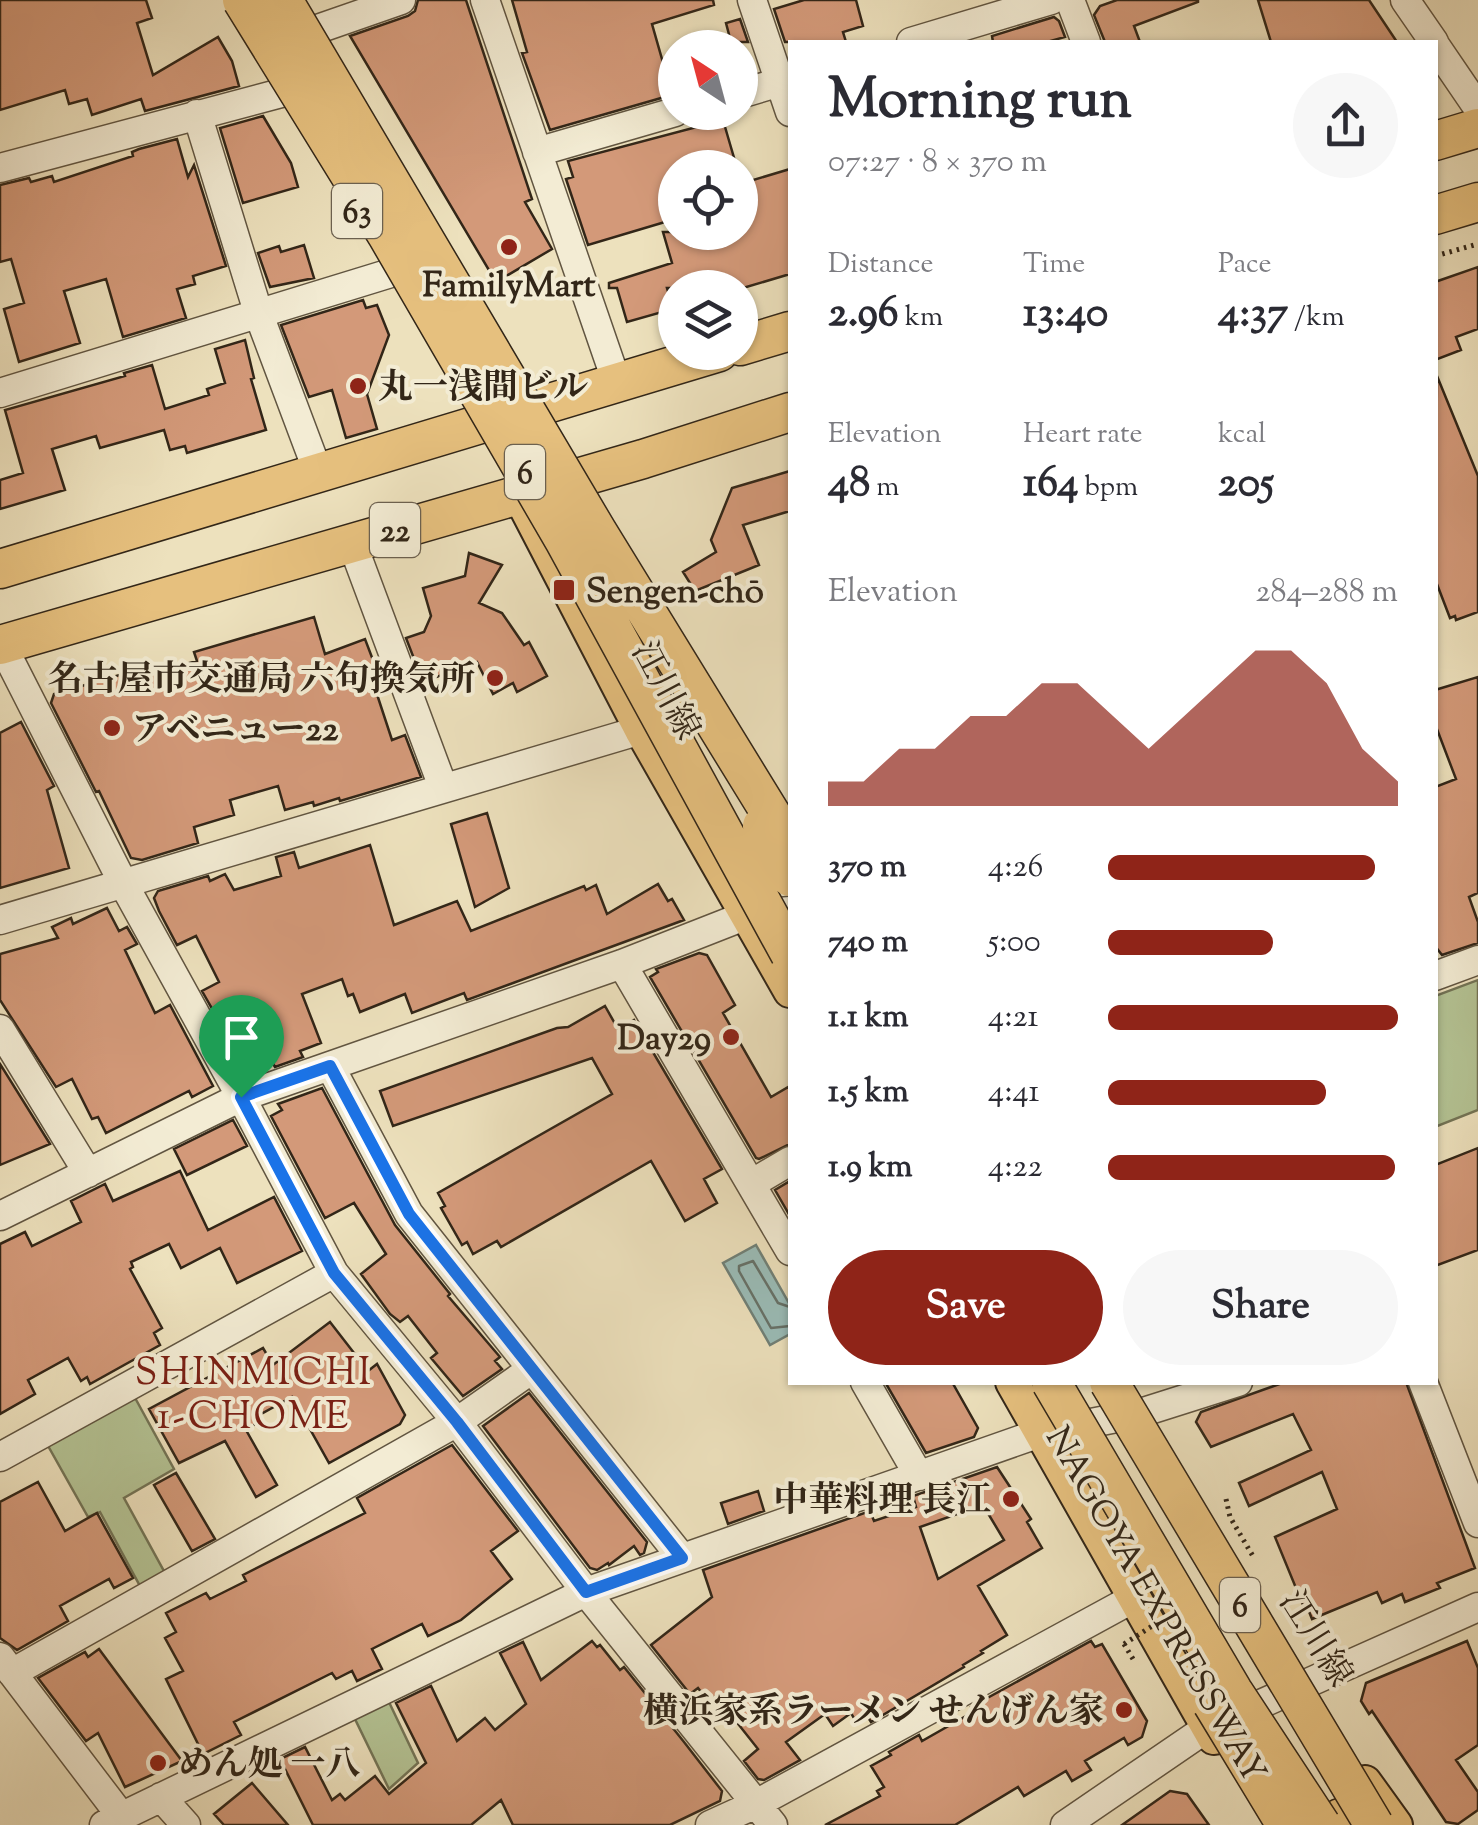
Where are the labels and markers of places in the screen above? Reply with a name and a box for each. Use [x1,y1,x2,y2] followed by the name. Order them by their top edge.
[498,236,520,258] marker: FamilyMart
[422,262,596,313] place label: FamilyMart
[378,364,588,415] place label: 丸一浅間ビル
[347,375,369,397] marker: 丸一浅間ビル
[586,568,764,619] place label: Sengen-chō
[551,577,577,603] marker: Sengen-chō
[48,656,475,707] place label: 名古屋市交通局 六句換気所
[484,667,506,689] marker: 名古屋市交通局 六句換気所
[132,706,339,757] place label: アベニュー22
[101,717,123,739] marker: アベニュー22
[199,995,284,1098] pin
[617,1015,711,1066] place label: Day29
[720,1026,742,1048] marker: Day29
[774,1477,991,1528] place label: 中華料理 長江
[1000,1488,1022,1510] marker: 中華料理 長江
[643,1688,1104,1739] place label: 横浜家系ラーメン せんげん家
[1113,1699,1135,1721] marker: 横浜家系ラーメン せんげん家
[178,1741,360,1792] place label: めん処 一八
[147,1752,169,1774] marker: めん処 一八

